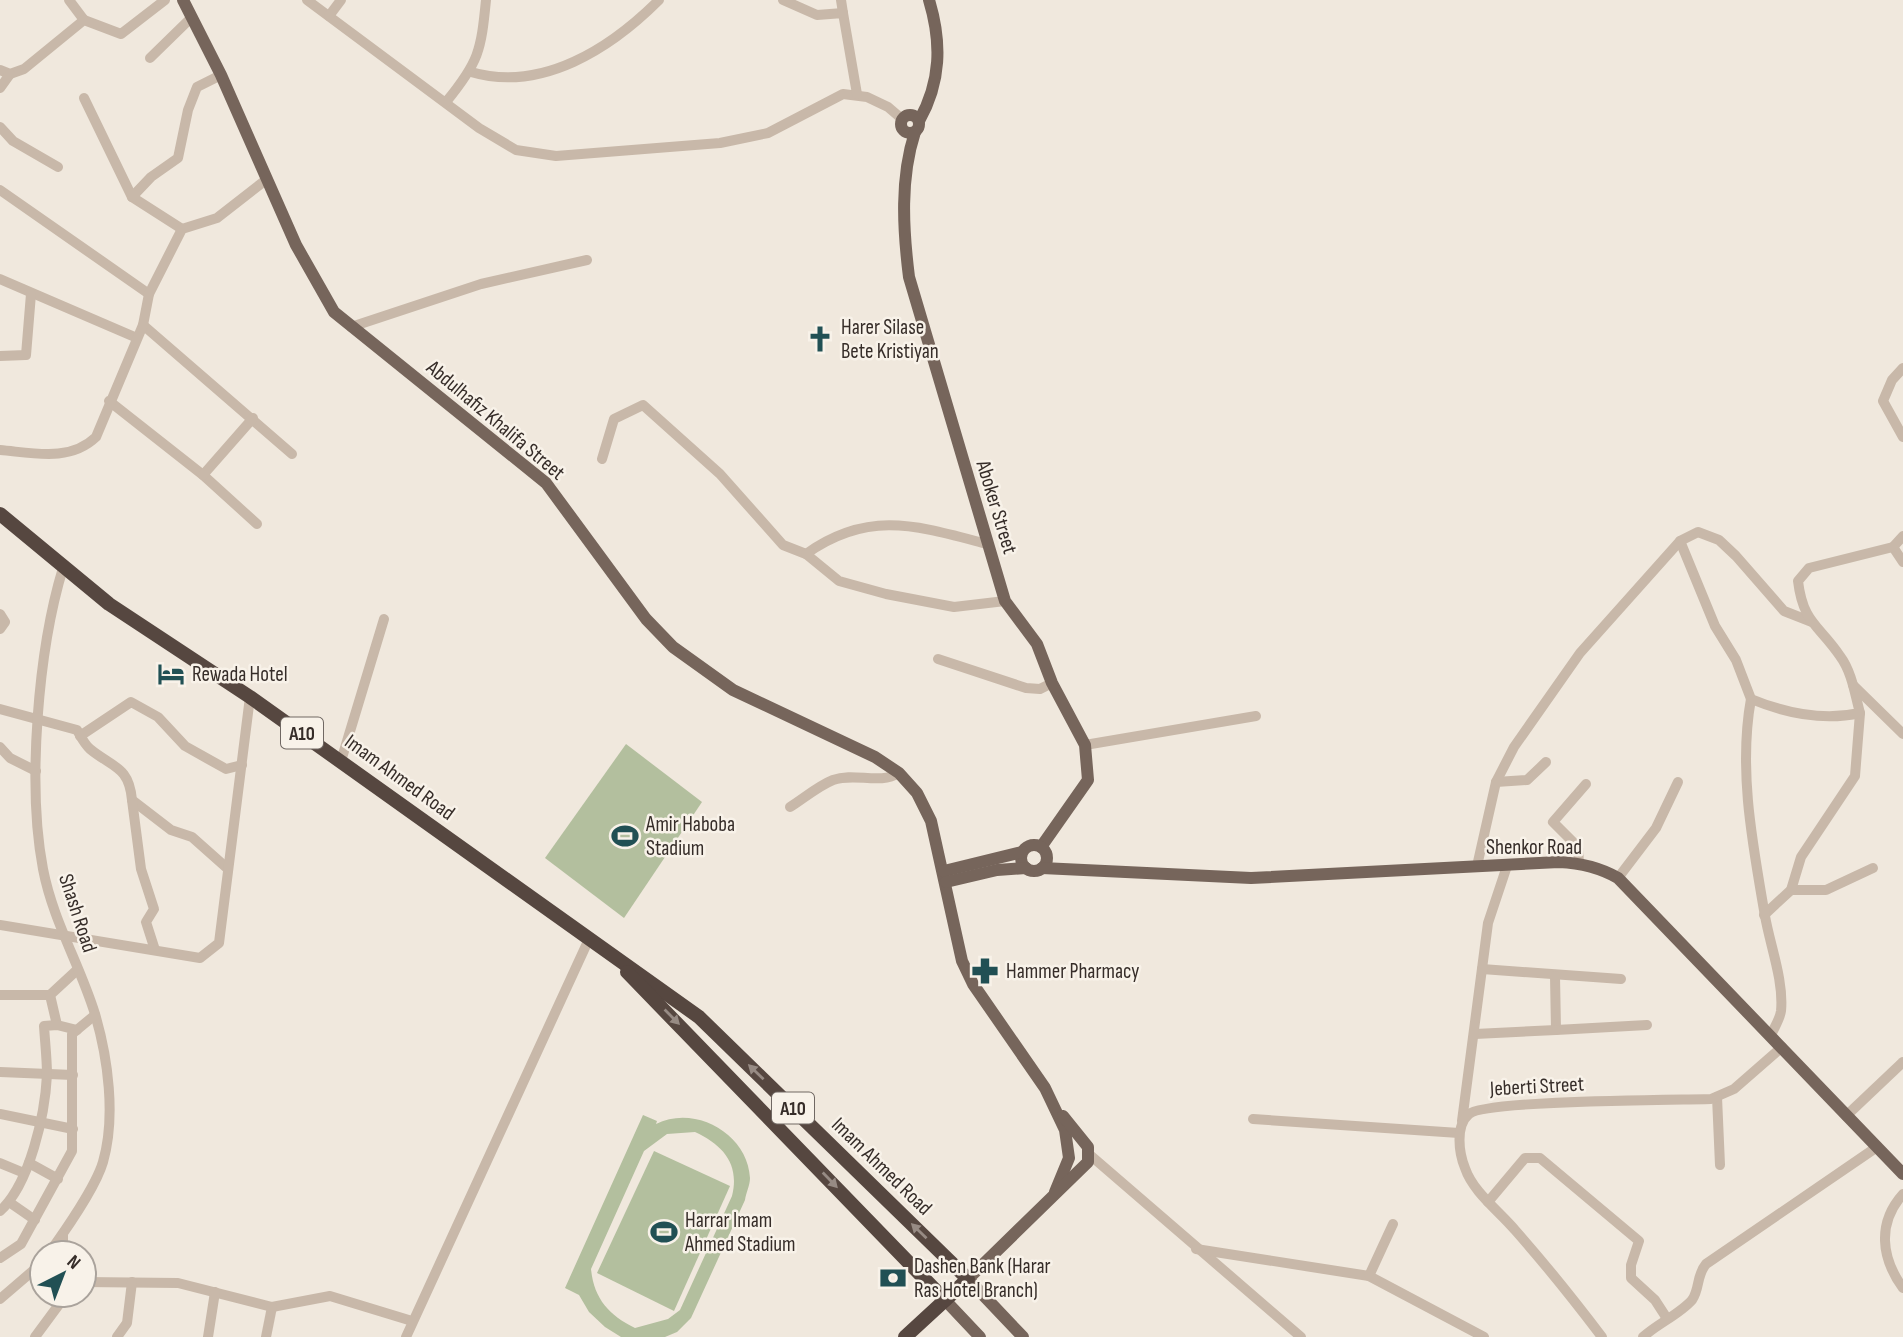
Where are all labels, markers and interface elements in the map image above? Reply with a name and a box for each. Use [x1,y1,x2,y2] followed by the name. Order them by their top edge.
[841,315,939,364] place label: Harer Silase Bete Kristiyan
[805,324,835,354] church icon: Harer Silase Bete Kristiyan
[421,355,570,486] street label: Abdulhafiz Khalifa Street
[970,456,1023,557] street label: Aboker Street
[156,659,186,689] hotel icon: Rewada Hotel
[192,662,288,687] place label: Rewada Hotel
[281,718,323,748] road number: A10
[340,729,460,826] street label: Imam Ahmed Road
[645,812,735,861] place label: Amir Haboba Stadium
[610,821,640,851] sports icon: Amir Haboba Stadium
[1486,835,1582,860] street label: Shenkor Road
[53,871,102,955] street label: Shash Road
[970,956,1000,986] pharmacy icon: Hammer Pharmacy
[1006,959,1139,984] place label: Hammer Pharmacy
[663,1008,679,1025] one-way arrow
[748,1065,765,1081] one-way arrow
[1488,1072,1585,1101] street label: Jeberti Street
[772,1092,814,1124] road number: A10
[826,1112,937,1220] street label: Imam Ahmed Road
[822,1171,838,1188] one-way arrow
[684,1208,796,1257] place label: Harrar Imam Ahmed Stadium
[649,1217,679,1247] sports icon: Harrar Imam Ahmed Stadium
[911,1224,928,1240] one-way arrow
[28,1239,98,1309] north arrow
[62,1251,85,1274] text: N
[914,1254,1051,1303] place label: Dashen Bank (Harar Ras Hotel Branch)
[878,1263,908,1293] bank icon: Dashen Bank (Harar Ras Hotel Branch)

